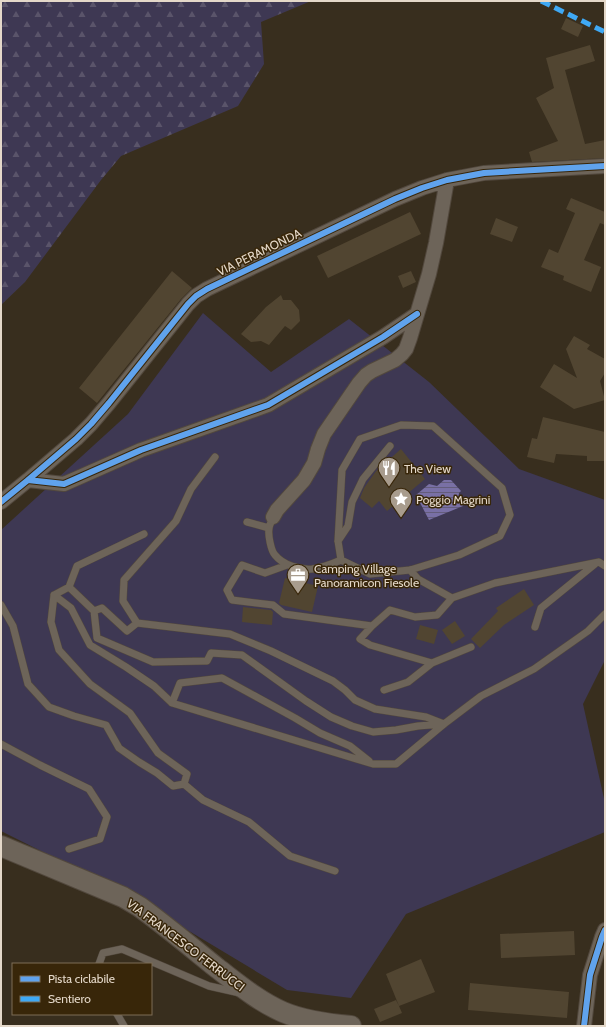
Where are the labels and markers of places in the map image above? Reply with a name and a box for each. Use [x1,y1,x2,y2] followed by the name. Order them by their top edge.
[376,455,402,488] restaurant icon: The View
[404,461,451,476] place label: The View
[388,486,414,519] place icon: Poggio Magrini
[416,492,490,507] place label: Poggio Magrini
[314,561,419,590] place label: Camping Village Panoramicon Fiesole
[285,562,311,595] office icon: Camping Village Panoramicon Fiesole

